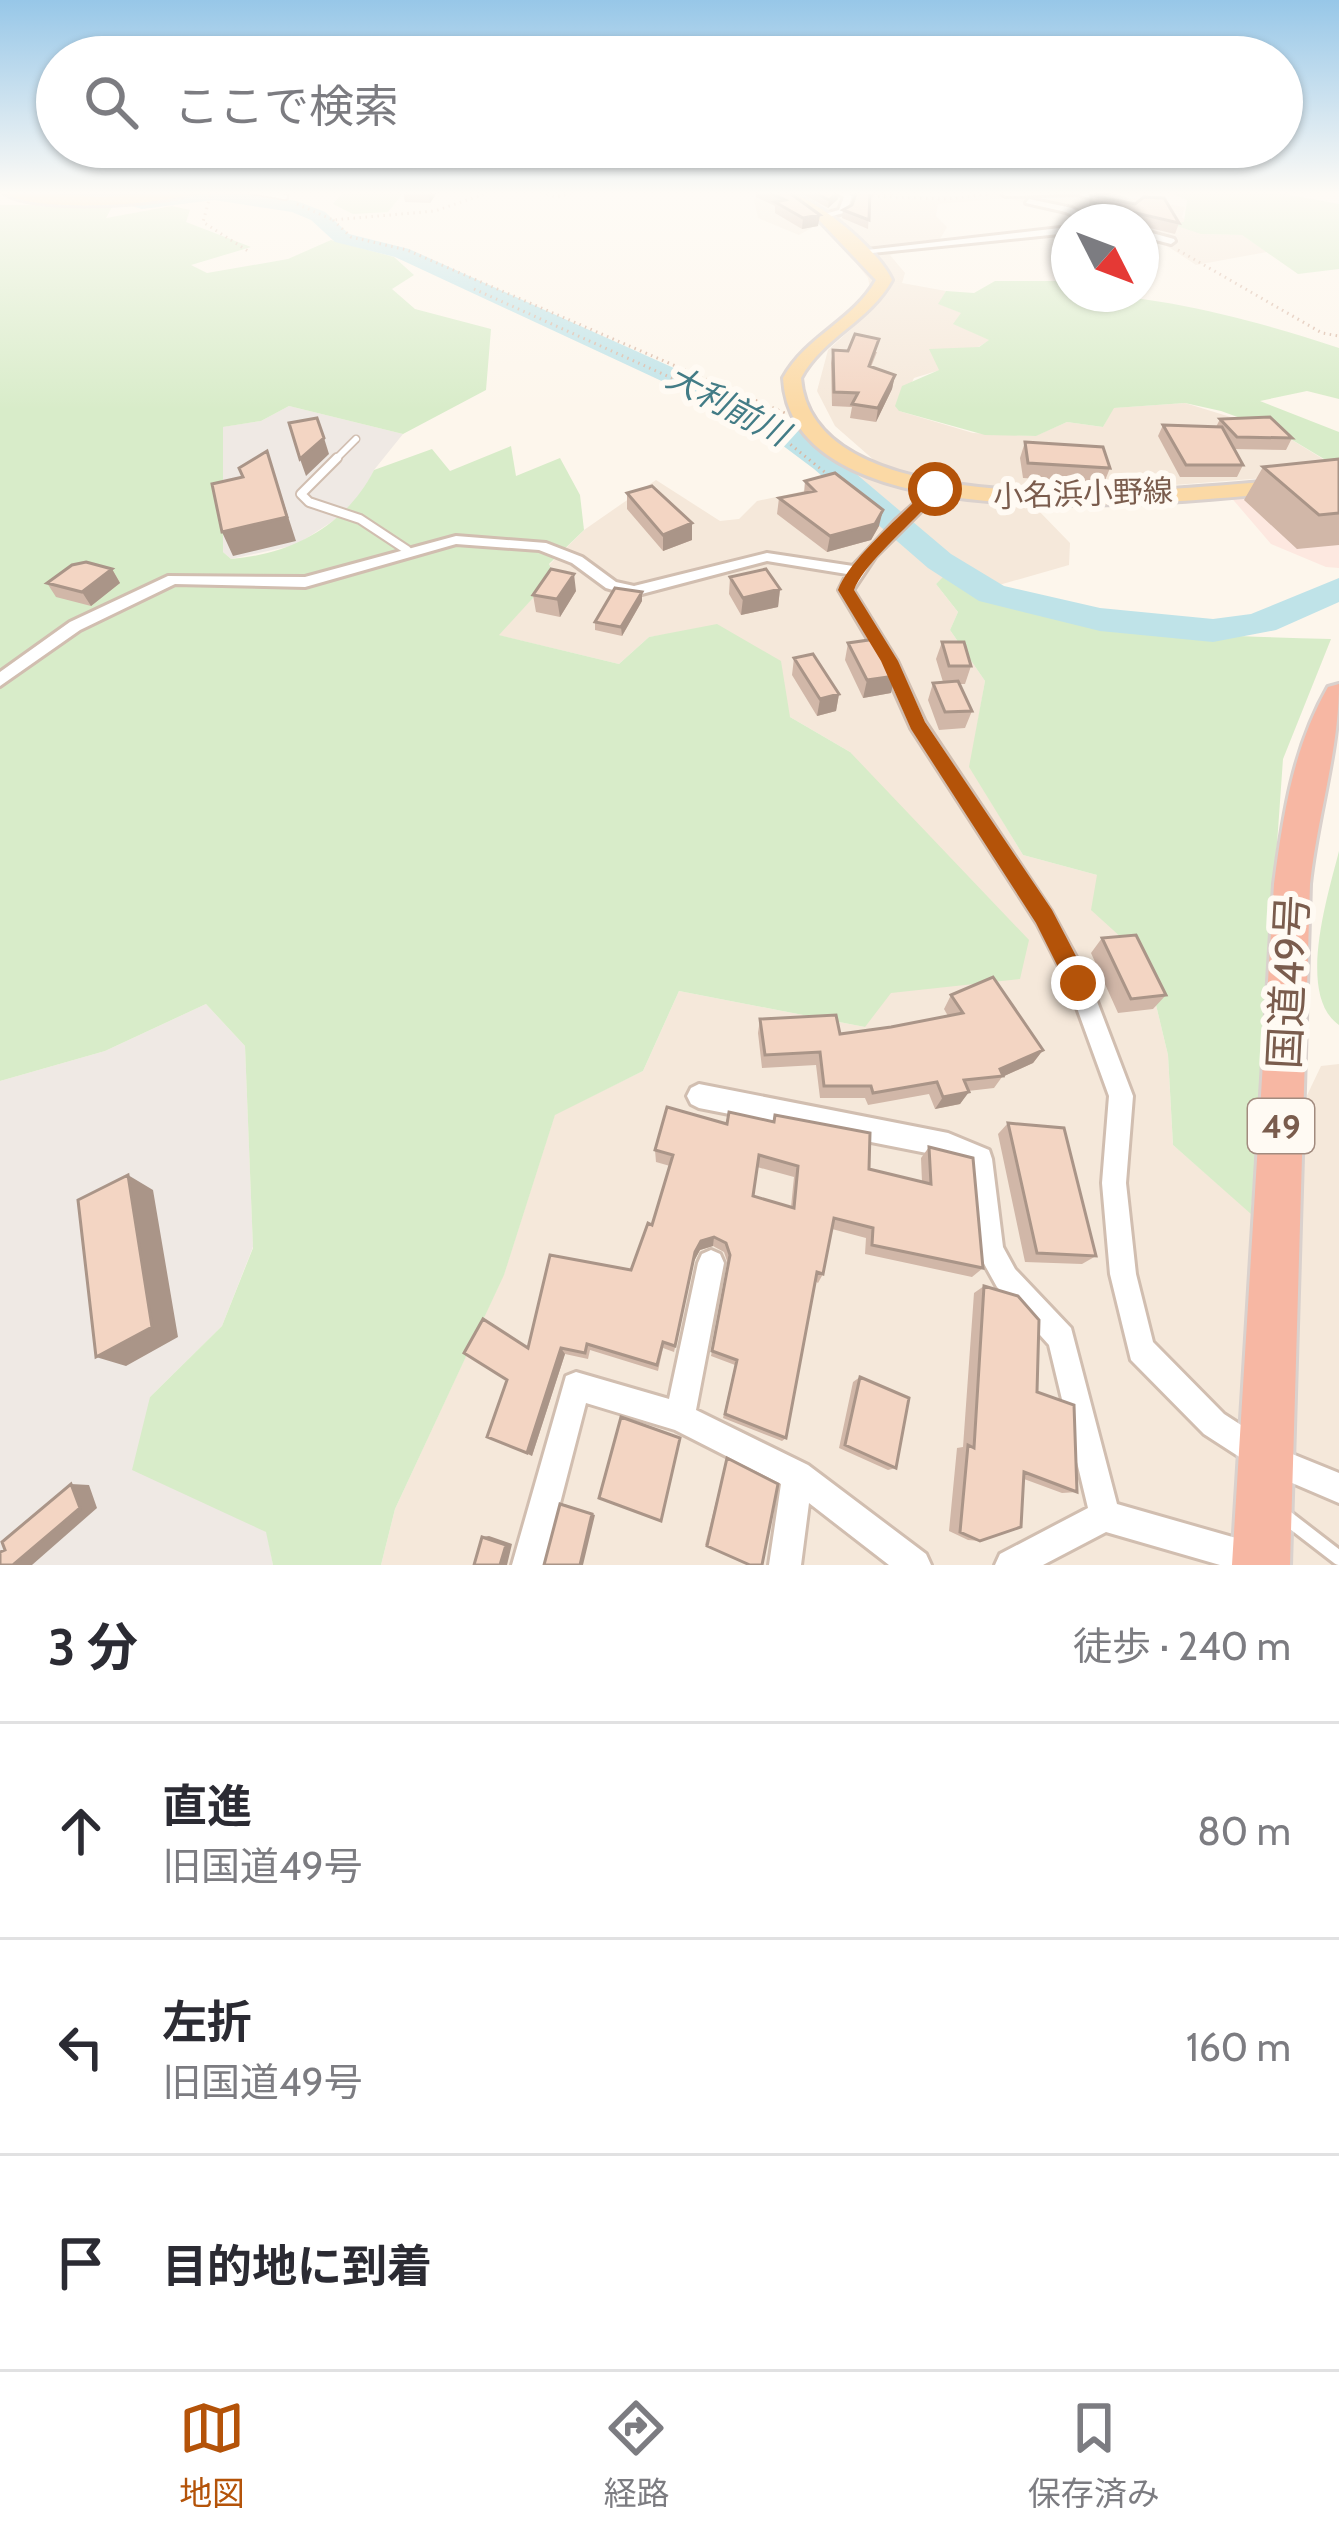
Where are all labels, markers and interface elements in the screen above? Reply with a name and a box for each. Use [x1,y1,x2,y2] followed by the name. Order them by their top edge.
[36,36,1303,168] search box
[78,69,144,135] icon: search
[174,79,399,133] text: ここで検索
[1051,204,1159,312] north arrow
[660,356,798,455] water label: 大利前川
[908,462,962,516] route start
[992,472,1174,515] street label: 小名浜小野線
[1257,894,1319,1070] street label: 国道49号
[1051,956,1105,1010] route end
[1248,1099,1314,1153] road number: 49
[48,1616,138,1678] text: 3 分
[1073,1622,1291,1670] text: 徒歩 · 240 m
[162,1779,252,1833] text: 直進
[48,1798,114,1864] icon: ahead
[1197,1807,1291,1855] text: 80 m
[162,1842,363,1890] text: 旧国道49号
[162,1995,252,2049] text: 左折
[48,2014,114,2080] icon: left
[1186,2023,1291,2071] text: 160 m
[162,2058,363,2106] text: 旧国道49号
[48,2230,114,2296] icon: arrive
[162,2239,432,2293] text: 目的地に到着
[179,2395,245,2515] tab: 地図
[603,2395,669,2515] tab: 経路
[1028,2395,1160,2515] tab: 保存済み

